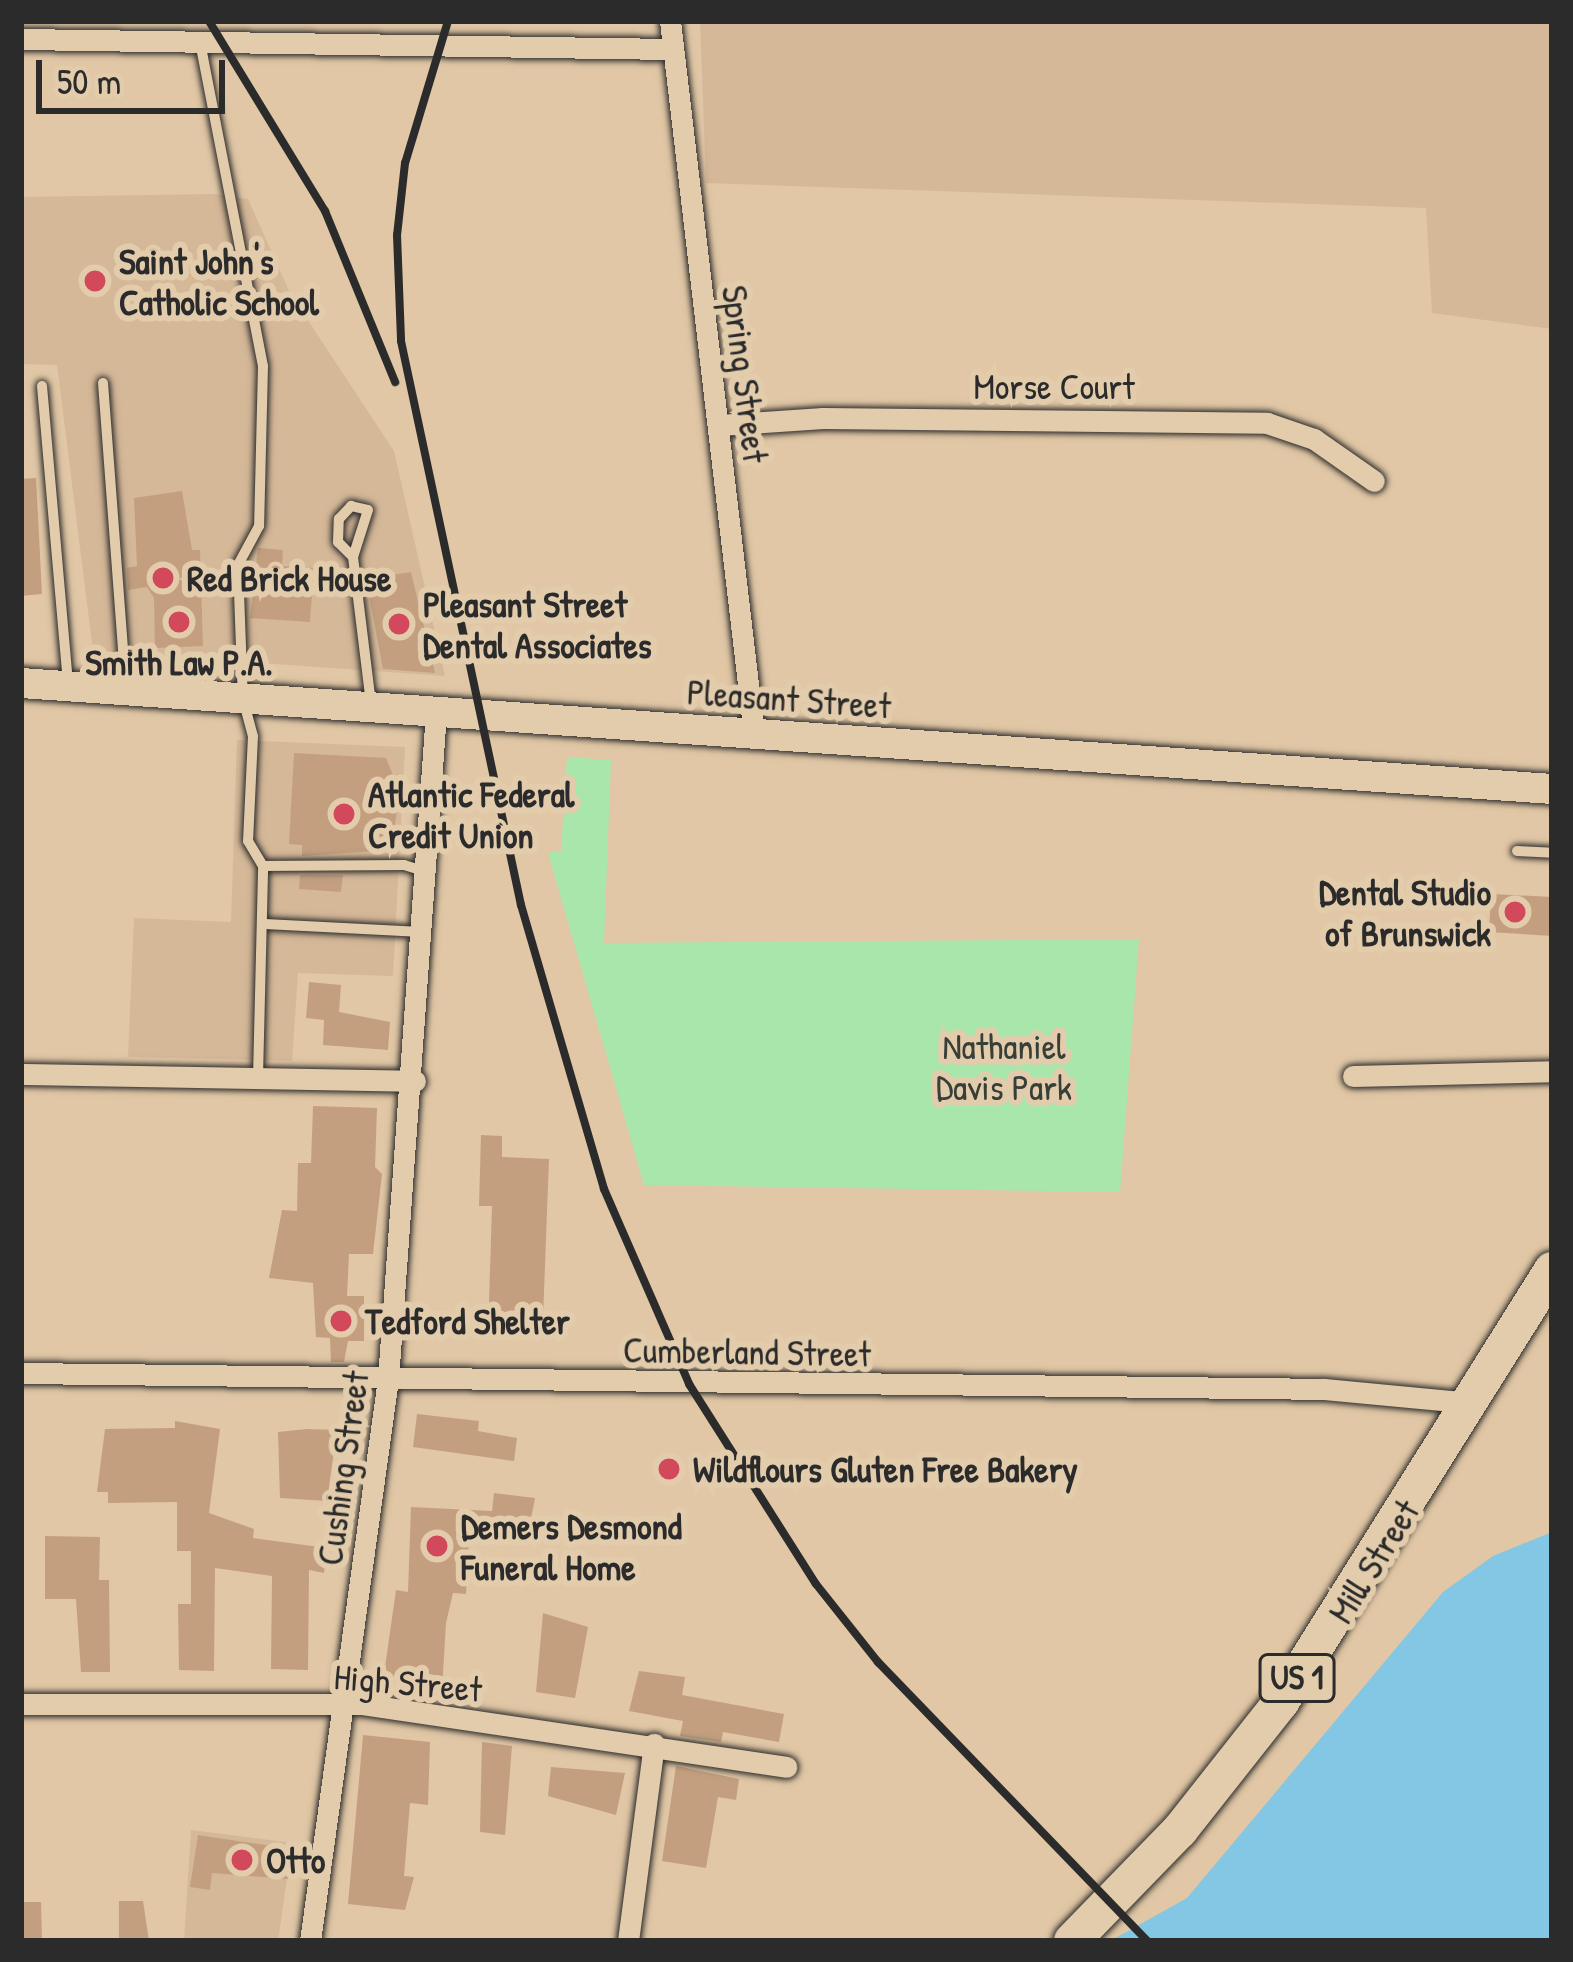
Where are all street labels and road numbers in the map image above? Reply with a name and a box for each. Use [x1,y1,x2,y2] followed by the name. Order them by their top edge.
[714,283,778,465] street label: Spring Street
[973,364,1135,408] street label: Morse Court
[686,669,892,727] street label: Pleasant Street
[623,1327,871,1375] street label: Cumberland Street
[307,1368,377,1568] street label: Cushing Street
[1318,1491,1428,1631] street label: Mill Street
[1258,1651,1336,1705] road number: US 1
[332,1654,484,1710] street label: High Street

